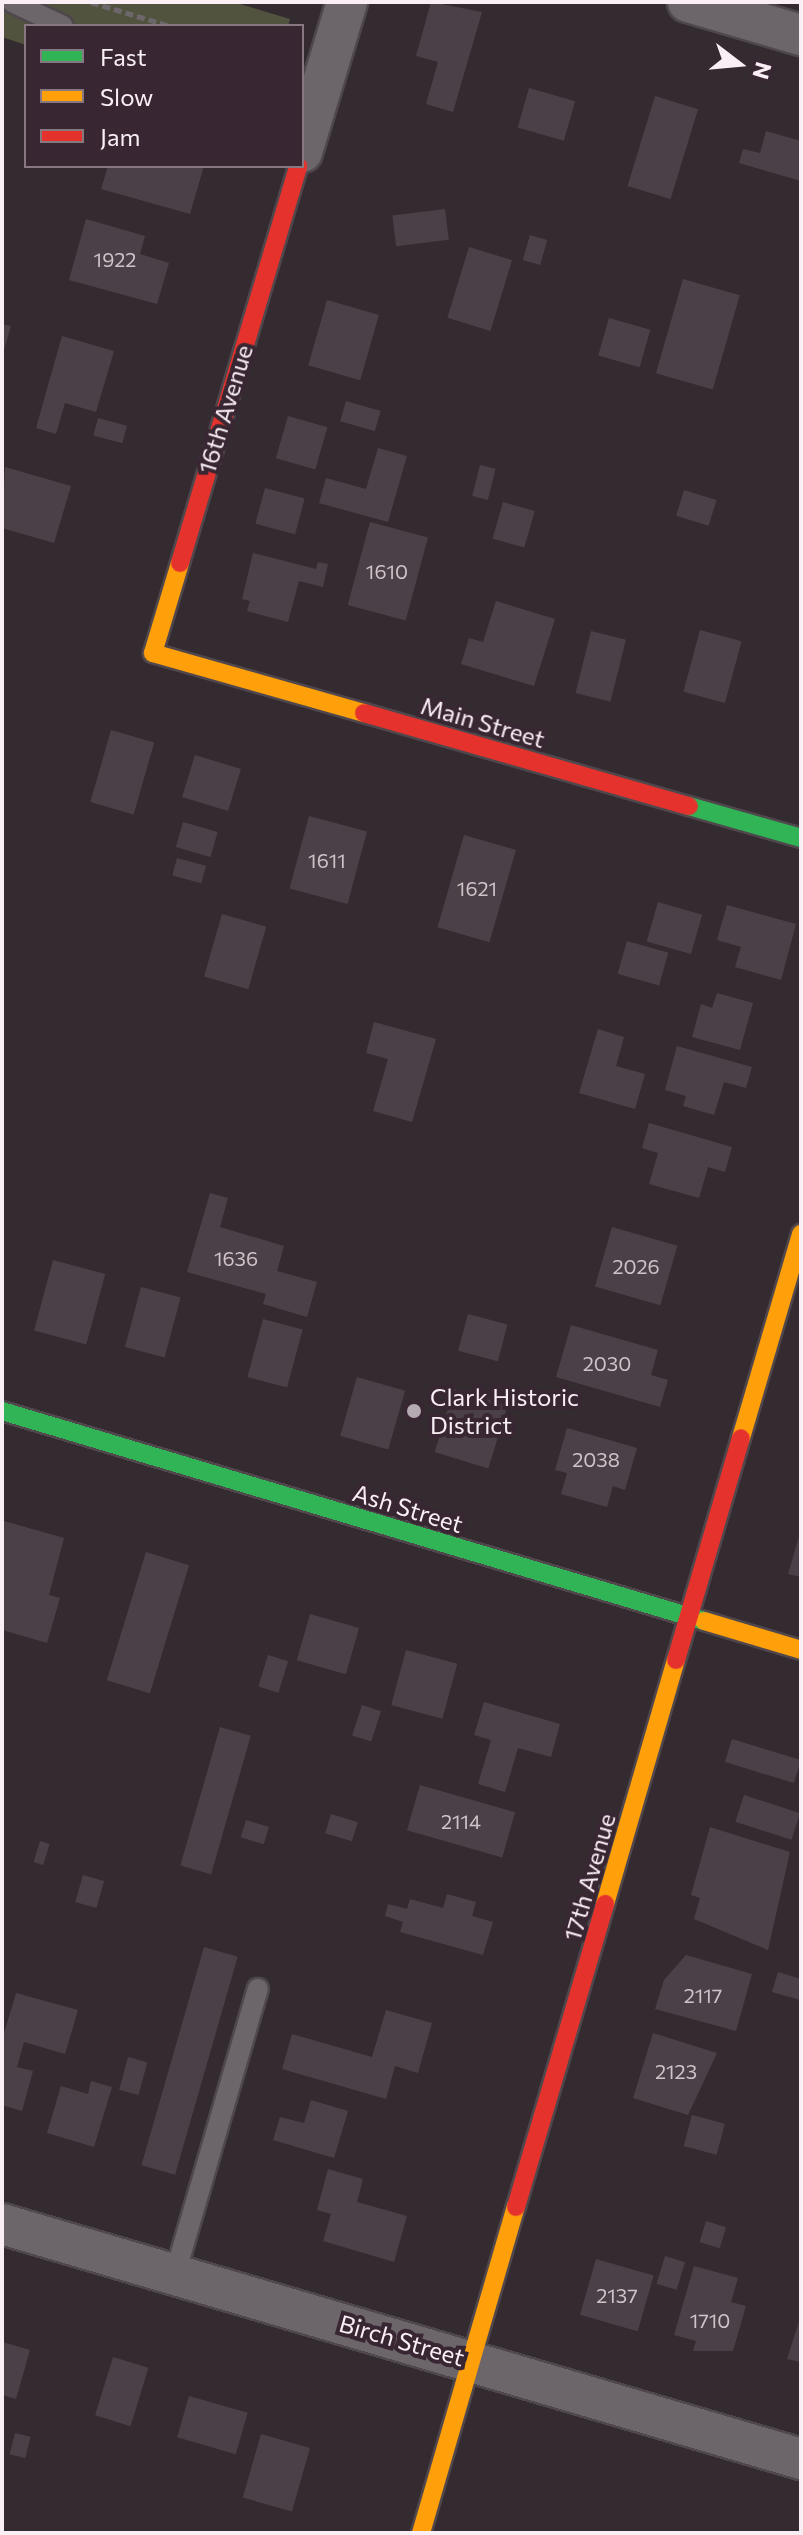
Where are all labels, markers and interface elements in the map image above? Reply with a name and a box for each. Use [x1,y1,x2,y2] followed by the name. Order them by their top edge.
[24,24,304,168] legend
[699,24,779,104] north arrow
[100,42,147,71] text: Fast
[747,59,778,82] text: N
[100,82,153,111] text: Slow
[100,122,140,151] text: Jam
[94,247,136,271] house number: 1922
[192,341,258,477] street label: 16th Avenue
[366,559,408,583] house number: 1610
[418,691,548,753] street label: Main Street
[308,848,346,872] house number: 1611
[457,876,497,900] house number: 1621
[214,1246,258,1270] house number: 1636
[612,1254,660,1278] house number: 2026
[583,1351,631,1375] house number: 2030
[430,1383,579,1439] place label: Clark Historic District
[405,1402,423,1420] marker: Clark Historic District
[572,1447,620,1471] house number: 2038
[349,1478,467,1538] street label: Ash Street
[441,1809,481,1833] house number: 2114
[557,1810,621,1944] street label: 17th Avenue
[684,1983,722,2007] house number: 2117
[655,2059,697,2083] house number: 2123
[596,2283,638,2307] house number: 2137
[336,2308,468,2372] street label: Birch Street
[690,2308,730,2332] house number: 1710

